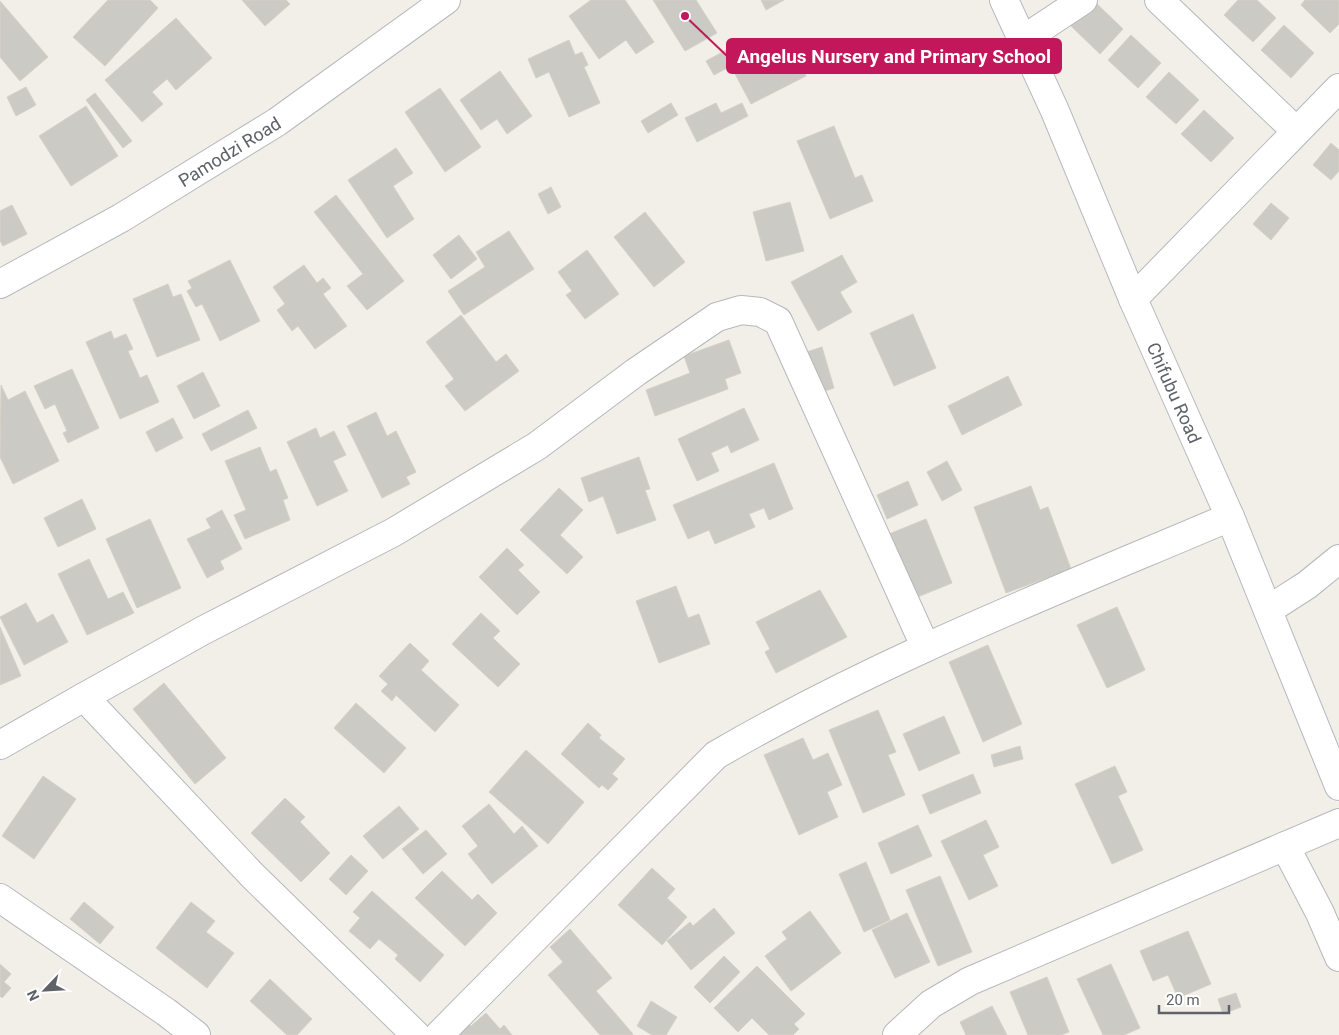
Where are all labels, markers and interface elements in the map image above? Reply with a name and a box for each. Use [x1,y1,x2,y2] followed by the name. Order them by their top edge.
[727,39,1061,73] callout: Angelus Nursery and Primary School
[737,45,1051,68] text: Angelus Nursery and Primary School
[174,112,284,191] street label: Pamodzi Road
[1143,339,1206,446] street label: Chifubu Road
[20,965,70,1015] north arrow
[1159,982,1229,1014] scale bar
[24,988,43,1003] text: N
[1166,991,1200,1009] text: 20 m

